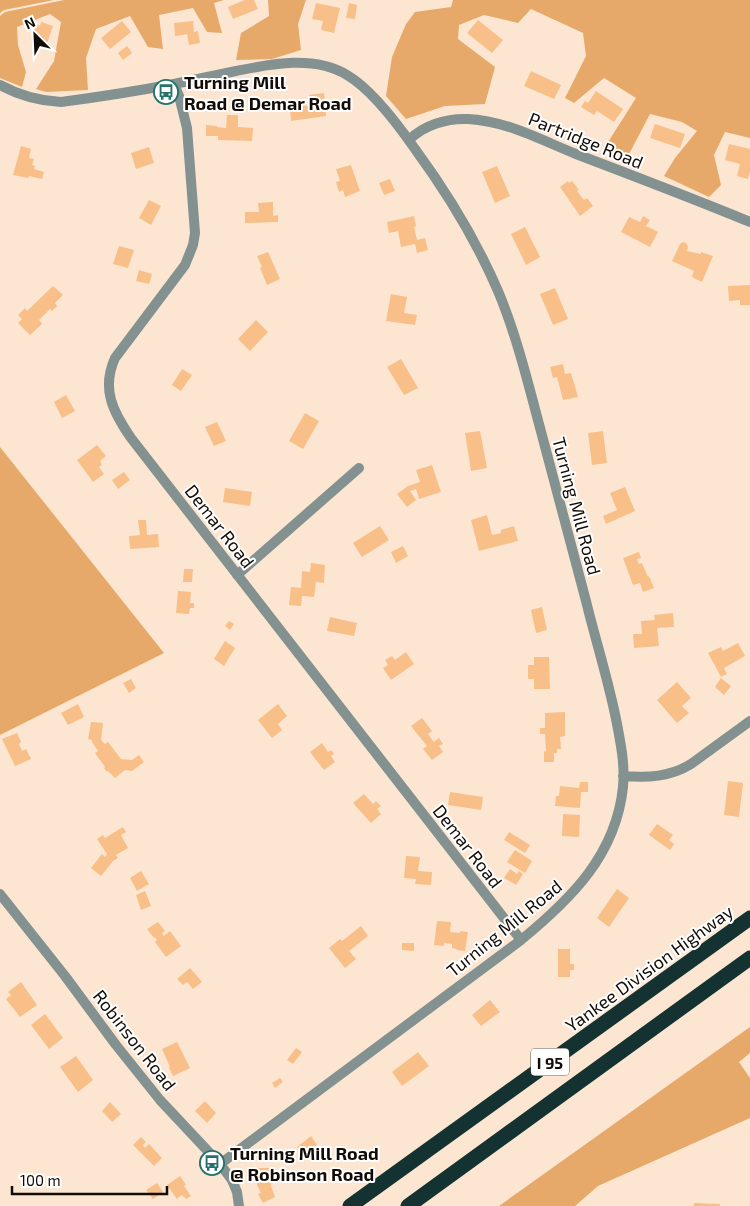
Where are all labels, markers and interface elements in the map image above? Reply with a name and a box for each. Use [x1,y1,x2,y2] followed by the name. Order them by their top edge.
[10,10,60,60] north arrow
[21,13,38,32] text: N
[184,71,352,114] place label: Turning Mill Road @ Demar Road
[153,79,179,105] bus stop icon: Turning Mill Road @ Demar Road
[526,107,646,173] street label: Partridge Road
[548,435,606,577] street label: Turning Mill Road
[181,480,259,572] street label: Demar Road
[429,800,507,892] street label: Demar Road
[442,875,566,981] street label: Turning Mill Road
[561,900,737,1036] street label: Yankee Division Highway
[89,985,181,1095] street label: Robinson Road
[531,1048,569,1076] road number: I 95
[230,1142,379,1185] place label: Turning Mill Road @ Robinson Road
[199,1150,225,1176] bus stop icon: Turning Mill Road @ Robinson Road
[12,1164,168,1196] scale bar
[20,1171,61,1189] text: 100 m

